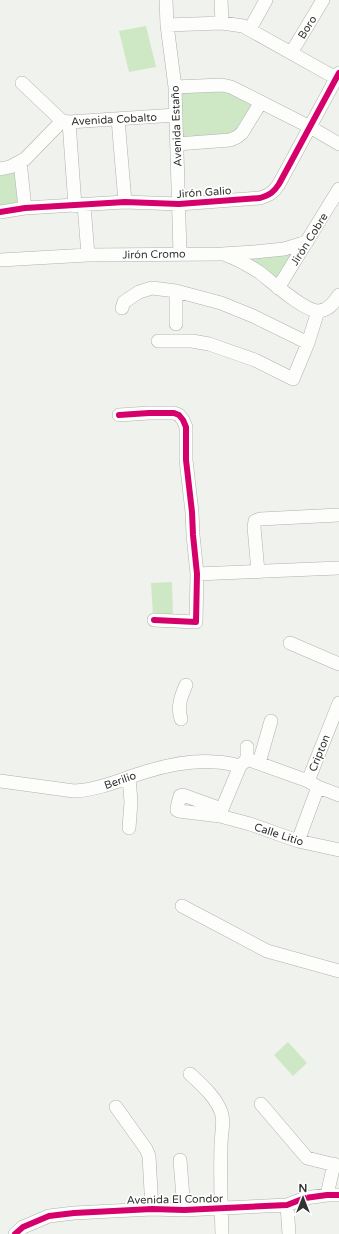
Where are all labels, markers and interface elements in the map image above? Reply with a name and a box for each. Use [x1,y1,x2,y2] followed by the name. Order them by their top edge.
[295,13,320,41] street label: Boro
[169,85,184,167] street label: Avenida Estaño
[71,111,158,128] street label: Avenida Cobalto
[176,184,232,201] street label: Jirón Galio
[288,211,331,268] street label: Jirón Cobre
[122,247,186,262] street label: Jirón Cromo
[306,733,333,774] street label: Cripton
[102,769,138,792] street label: Berilio
[253,820,305,849] street label: Calle Litio
[283,1178,323,1218] north arrow
[299,1182,307,1195] text: N
[127,1192,224,1207] street label: Avenida El Condor

